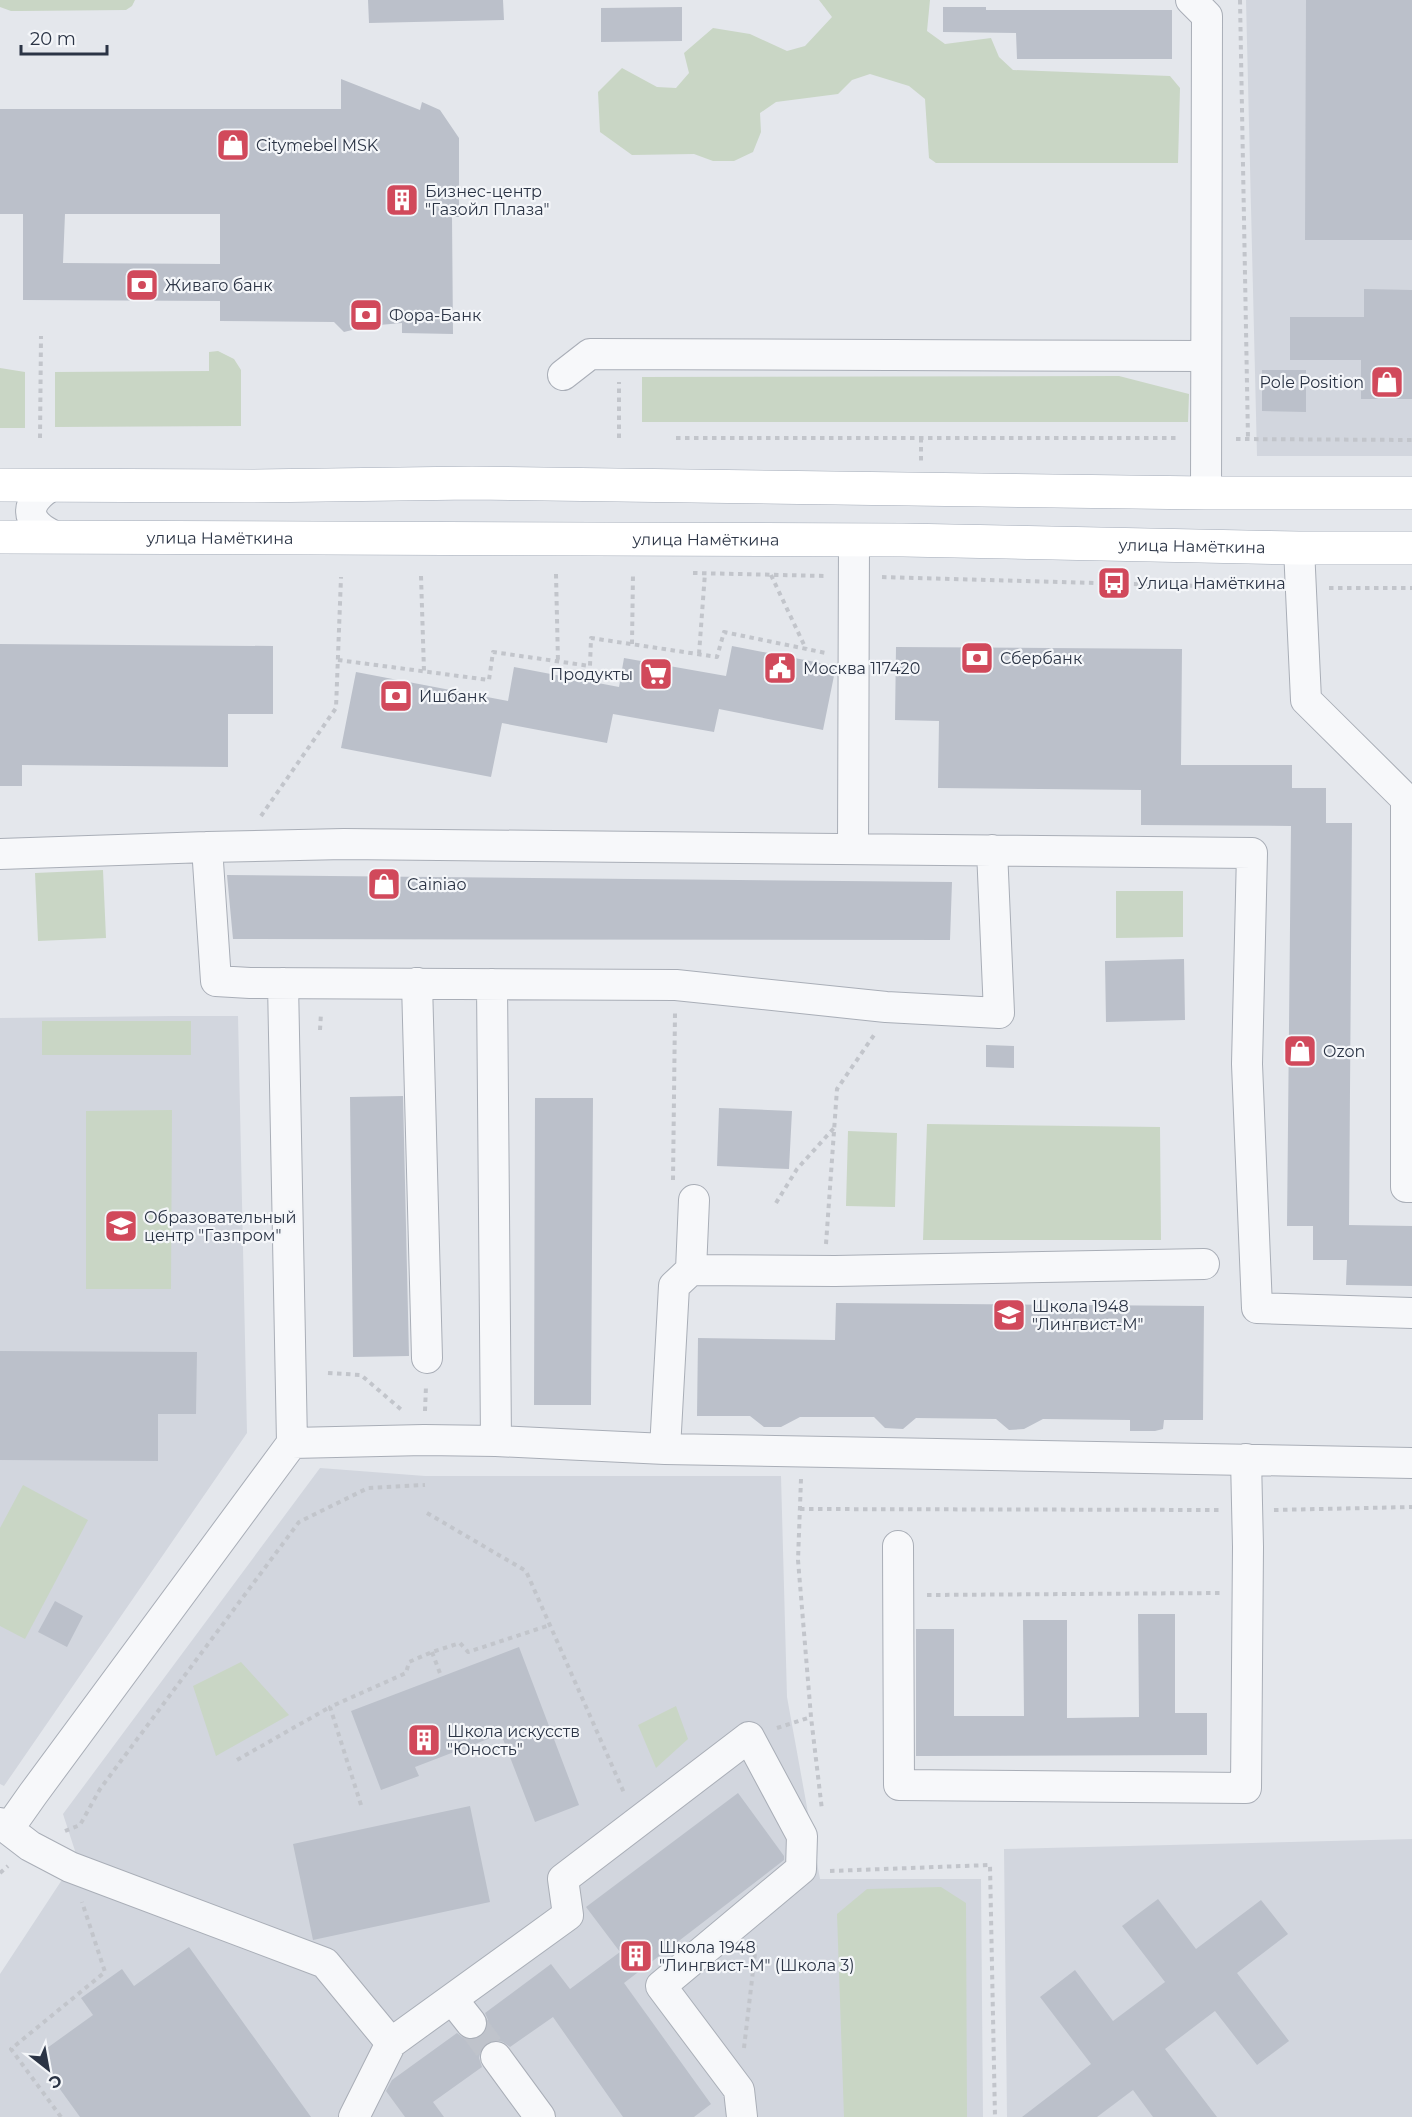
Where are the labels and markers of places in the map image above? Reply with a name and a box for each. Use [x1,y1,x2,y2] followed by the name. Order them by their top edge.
[215,127,251,163] shop icon: Citymebel MSK
[256,136,379,155] place label: Citymebel MSK
[384,182,420,218] building icon: Бизнес-центр "Газойл Плаза"
[425,182,550,219] place label: Бизнес-центр "Газойл Плаза"
[124,267,160,303] bank icon: Живаго банк
[165,276,273,295] place label: Живаго банк
[348,297,384,333] bank icon: Фора-Банк
[389,306,482,325] place label: Фора-Банк
[1369,364,1405,400] shop icon: Pole Position
[1260,373,1364,392] place label: Pole Position
[1096,565,1132,601] bus stop icon: Улица Намёткина
[1137,574,1286,593] place label: Улица Намёткина
[959,640,995,676] bank icon: Сбербанк
[1000,649,1083,668] place label: Сбербанк
[762,650,798,686] public building icon: Москва 117420
[638,656,674,692] supermarket icon: Продукты
[803,659,920,678] place label: Москва 117420
[550,665,633,684] place label: Продукты
[378,678,414,714] bank icon: Ишбанк
[419,687,488,706] place label: Ишбанк
[366,866,402,902] shop icon: Cainiao
[407,875,467,894] place label: Cainiao
[1282,1033,1318,1069] shop icon: Ozon
[1323,1042,1365,1061] place label: Ozon
[103,1208,139,1244] school or university icon: Образовательный центр "Газпром"
[144,1208,297,1245] place label: Образовательный центр "Газпром"
[991,1297,1027,1333] school or university icon: Школа 1948 "Лингвист-М"
[1032,1297,1144,1334] place label: Школа 1948 "Лингвист-М"
[406,1722,442,1758] building icon: Школа искусств "Юность"
[447,1722,580,1759] place label: Школа искусств "Юность"
[618,1938,654,1974] building icon: Школа 1948 "Лингвист-М" (Школа 3)
[659,1938,855,1975] place label: Школа 1948 "Лингвист-М" (Школа 3)

